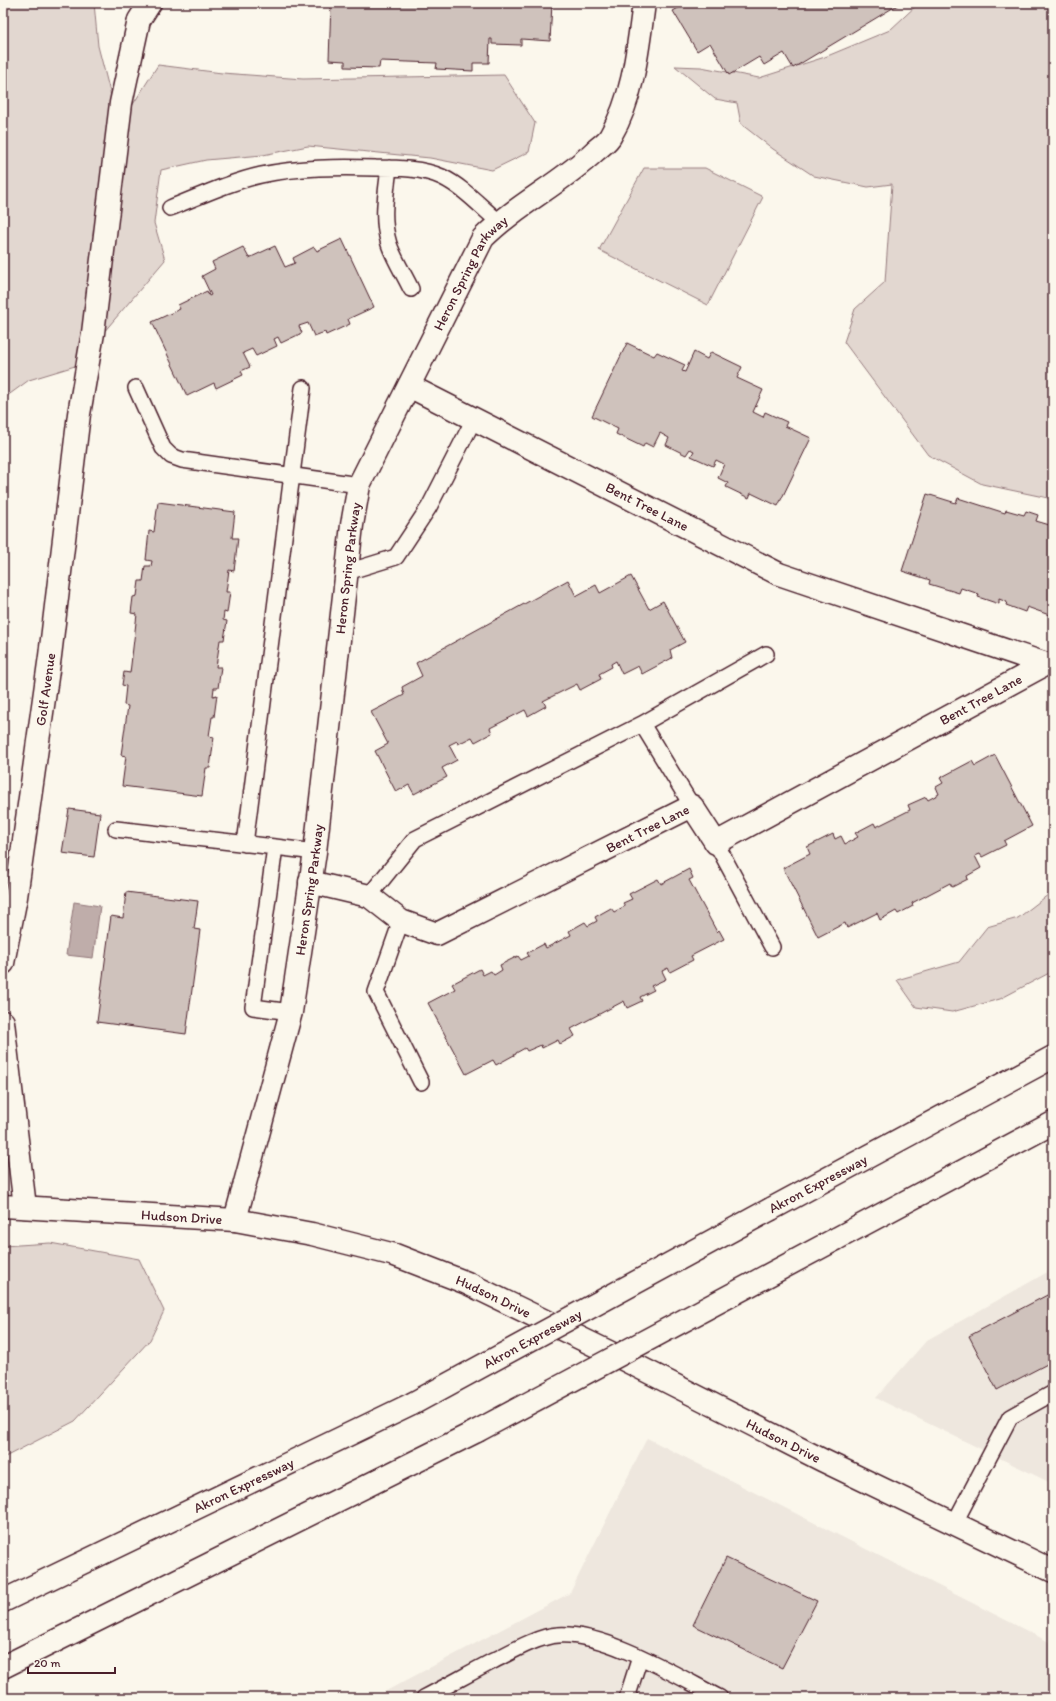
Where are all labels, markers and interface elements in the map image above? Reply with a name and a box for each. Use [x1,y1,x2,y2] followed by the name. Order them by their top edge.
[429,211,511,333] street label: Heron Spring Parkway
[603,479,692,535] street label: Bent Tree Lane
[331,501,364,635] street label: Heron Spring Parkway
[32,651,59,727] street label: Golf Avenue
[937,670,1025,729] street label: Bent Tree Lane
[603,800,692,856] street label: Bent Tree Lane
[291,823,327,957] street label: Heron Spring Parkway
[766,1151,871,1217] street label: Akron Expressway
[141,1206,223,1228] street label: Hudson Drive
[454,1271,534,1321] street label: Hudson Drive
[480,1305,585,1372] street label: Akron Expressway
[743,1414,824,1467] street label: Hudson Drive
[191,1454,297,1516] street label: Akron Expressway
[28,1649,115,1675] scale bar
[34,1656,61,1670] text: 20 m

